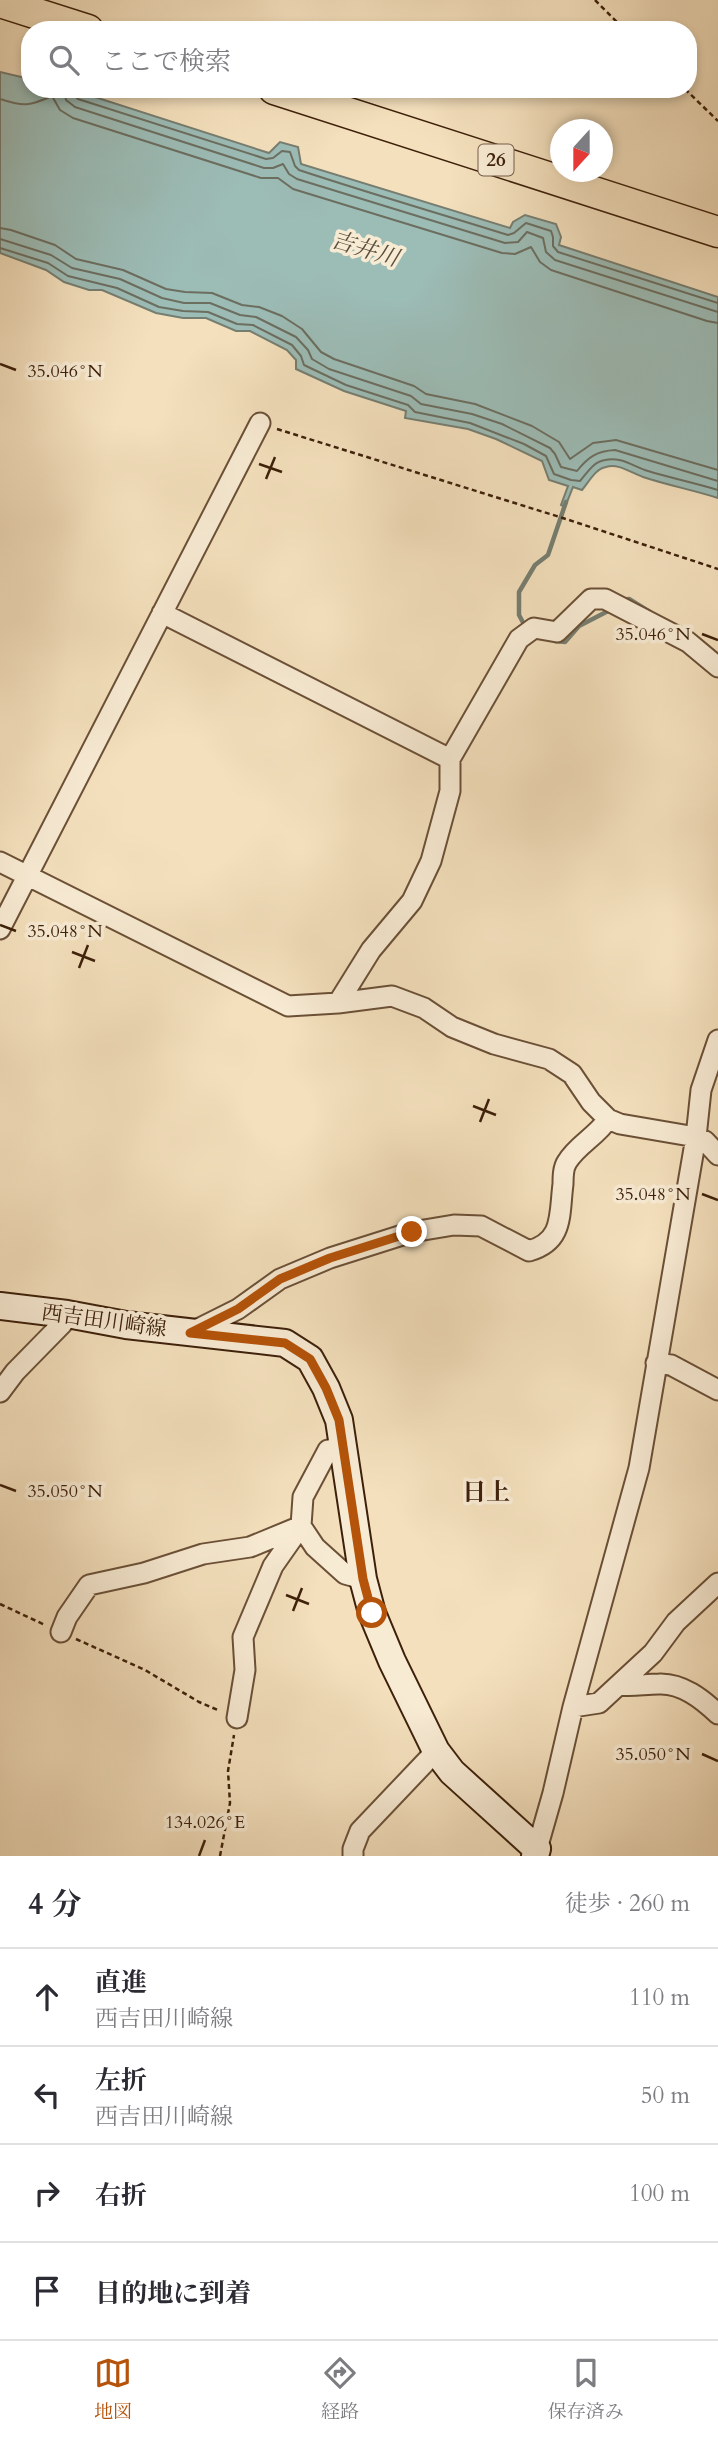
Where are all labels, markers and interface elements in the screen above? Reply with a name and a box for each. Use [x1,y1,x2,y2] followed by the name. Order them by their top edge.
[21,21,697,98] search box
[45,41,83,79] icon: search
[101,44,231,79] text: ここで検索
[550,119,613,182] north arrow
[478,144,514,176] road number: 26
[327,224,405,275] water label: 吉井川
[27,359,103,384] text: 35.046°N
[615,622,691,647] text: 35.046°N
[27,919,103,944] text: 35.048°N
[615,1182,691,1207] text: 35.048°N
[396,1216,427,1247] route end
[40,1298,168,1344] street label: 西吉田川崎線
[462,1476,510,1509] district label: 日上
[27,1479,103,1504] text: 35.050°N
[356,1597,387,1628] route start
[615,1742,691,1767] text: 35.050°N
[165,1810,245,1835] text: 134.026°E
[28,1884,81,1925] text: 4 分
[565,1888,690,1919] text: 徒歩 · 260 m
[95,1965,147,2000] text: 直進
[28,1978,66,2016] icon: ahead
[629,1982,690,2013] text: 110 m
[95,2003,233,2034] text: 西吉田川崎線
[95,2063,147,2098] text: 左折
[28,2076,66,2114] icon: left
[641,2080,690,2111] text: 50 m
[95,2101,233,2132] text: 西吉田川崎線
[28,2174,66,2212] icon: right
[95,2178,147,2213] text: 右折
[629,2178,690,2209] text: 100 m
[28,2272,66,2310] icon: arrive
[95,2276,251,2311] text: 目的地に到着
[94,2354,132,2425] tab: 地図
[321,2354,359,2425] tab: 経路
[548,2354,624,2425] tab: 保存済み

